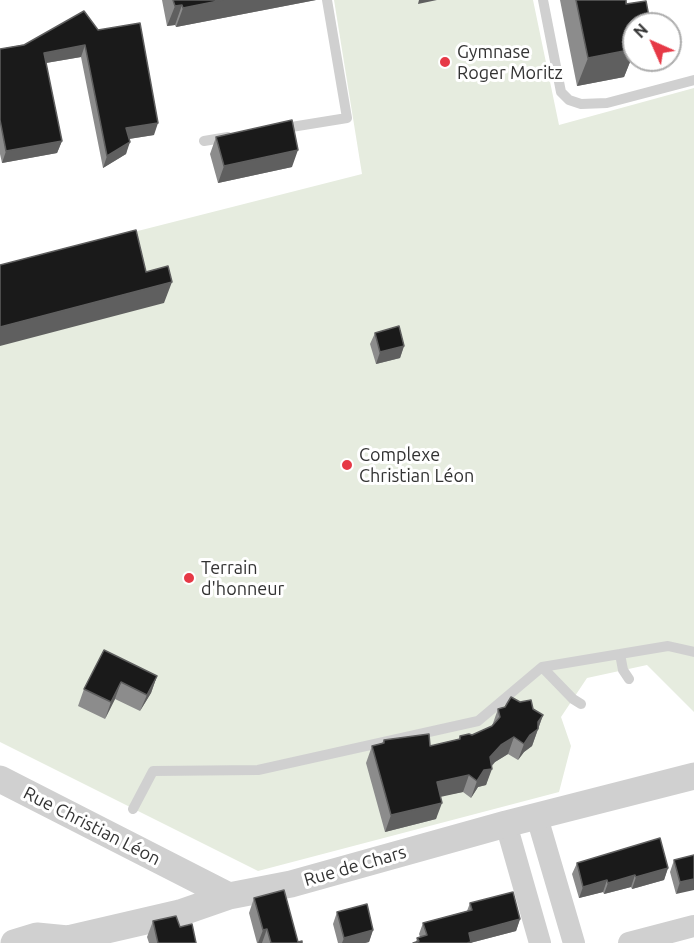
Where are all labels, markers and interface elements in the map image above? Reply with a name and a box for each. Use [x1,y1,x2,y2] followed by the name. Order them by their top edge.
[622,12,682,72] north arrow
[630,20,651,41] text: N
[457,41,563,84] place label: Gymnase Roger Moritz
[438,55,452,69] marker: Gymnase Roger Moritz
[359,444,474,486] place label: Complexe Christian Léon
[340,458,354,472] marker: Complexe Christian Léon
[201,557,284,600] place label: Terrain d'honneur
[182,571,196,585] marker: Terrain d'honneur
[20,782,164,870] street label: Rue Christian Léon
[301,841,409,891] street label: Rue de Chars

